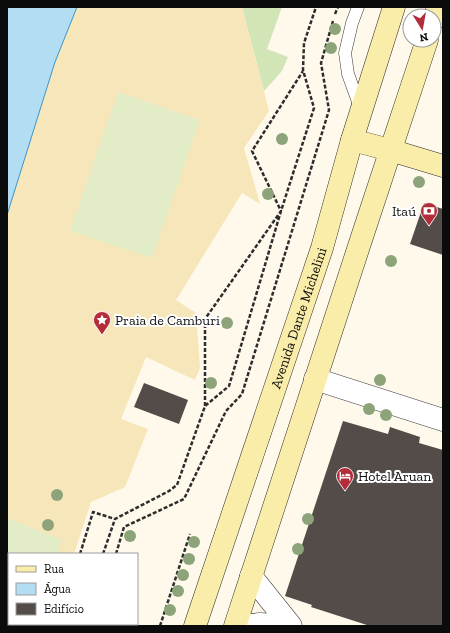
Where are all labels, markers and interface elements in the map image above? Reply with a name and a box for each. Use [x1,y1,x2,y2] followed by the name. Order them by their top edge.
[402,8,442,48] north arrow
[418,30,429,45] text: N
[419,201,439,226] bank icon: Itaú
[392,203,416,220] place label: Itaú
[267,245,330,391] street label: Avenida Dante Michelini
[92,310,112,335] place icon: Praia de Camburi
[115,312,220,329] place label: Praia de Camburi
[335,466,355,491] hotel icon: Hotel Aruan
[358,468,431,485] place label: Hotel Aruan
[8,553,138,625] legend
[44,562,64,576] text: Rua
[44,581,71,596] text: Água
[44,602,84,616] text: Edifício

